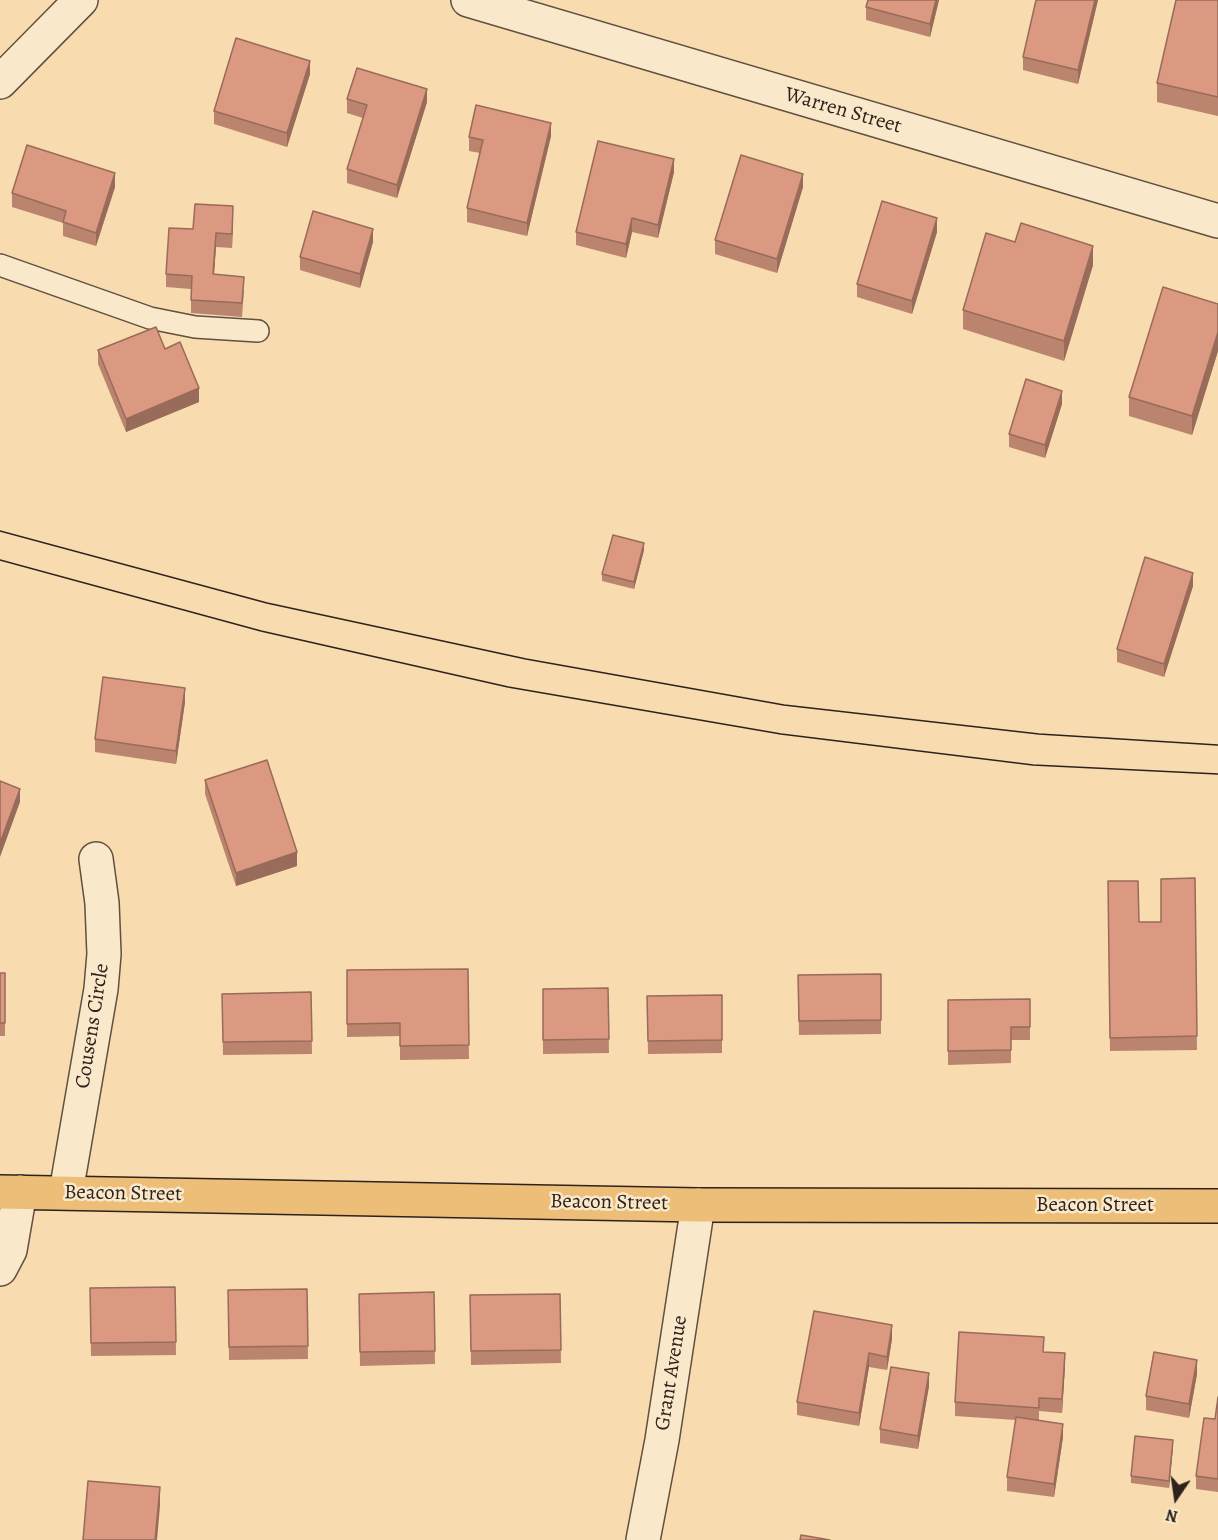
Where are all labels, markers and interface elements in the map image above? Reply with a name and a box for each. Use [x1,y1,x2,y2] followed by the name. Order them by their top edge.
[782,82,904,140] street label: Warren Street
[71,962,115,1090] street label: Cousens Circle
[64,1180,182,1208] street label: Beacon Street
[550,1189,668,1217] street label: Beacon Street
[1036,1193,1154,1219] street label: Beacon Street
[650,1314,694,1432] street label: Grant Avenue
[1146,1468,1206,1528] north arrow
[1164,1504,1180,1528] text: N

